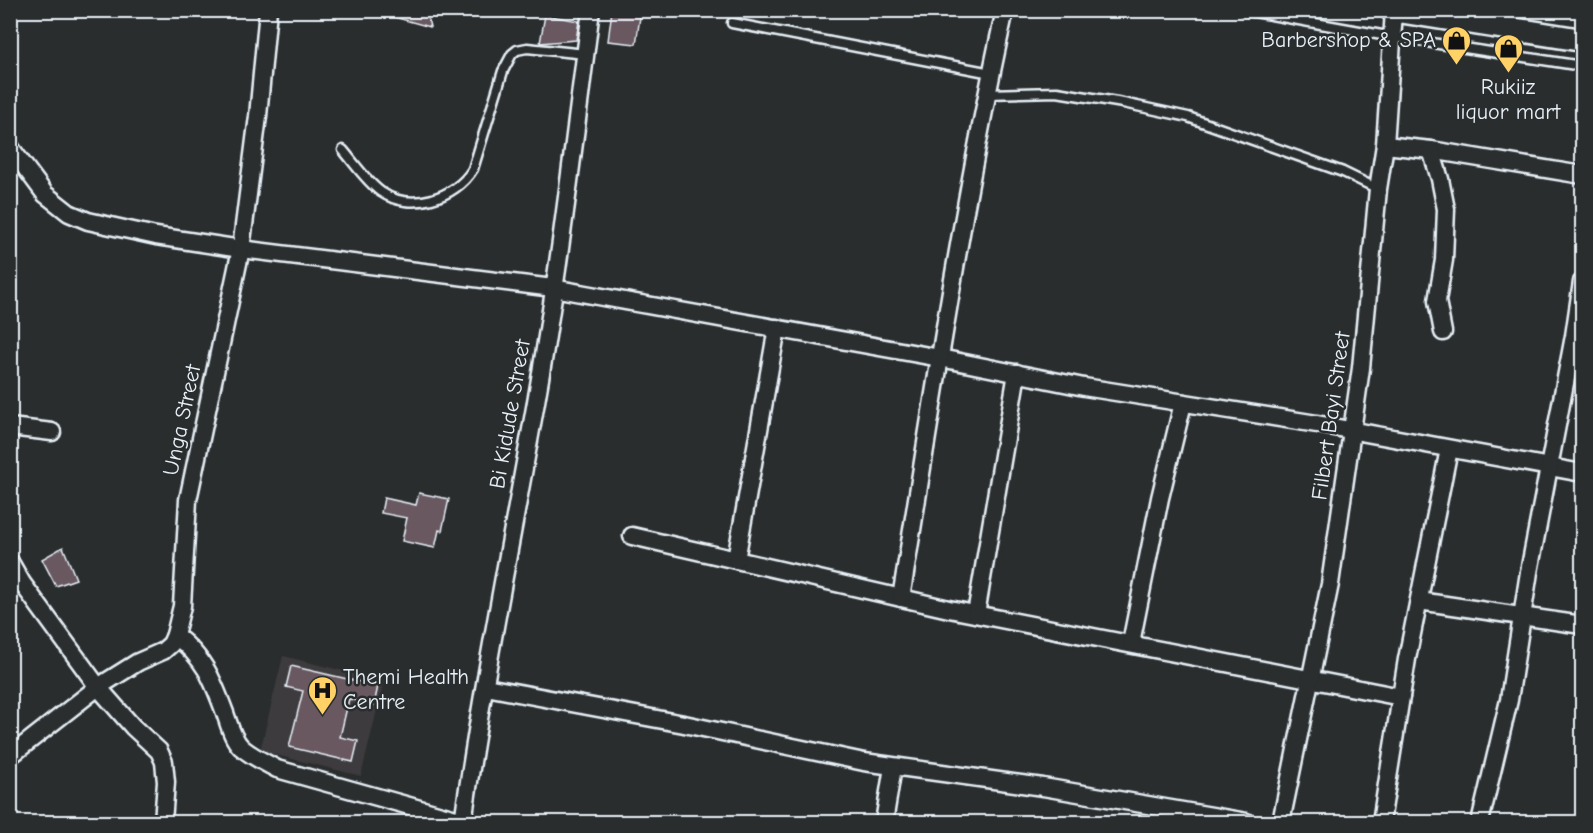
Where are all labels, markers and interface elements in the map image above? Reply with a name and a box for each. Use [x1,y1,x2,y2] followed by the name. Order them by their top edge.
[1441,24,1473,66] shop icon: Barbershop & SPA
[1261,27,1436,53] place label: Barbershop & SPA
[1492,32,1524,74] shop icon: Rukiiz liquor mart
[1456,74,1561,125] place label: Rukiiz liquor mart
[1306,329,1356,502] street label: Filbert Bayi Street
[484,337,536,491] street label: Bi Kidude Street
[158,361,207,478] street label: Unga Street
[343,664,469,715] place label: Themi Health Centre
[306,674,338,716] hospital icon: Themi Health Centre

